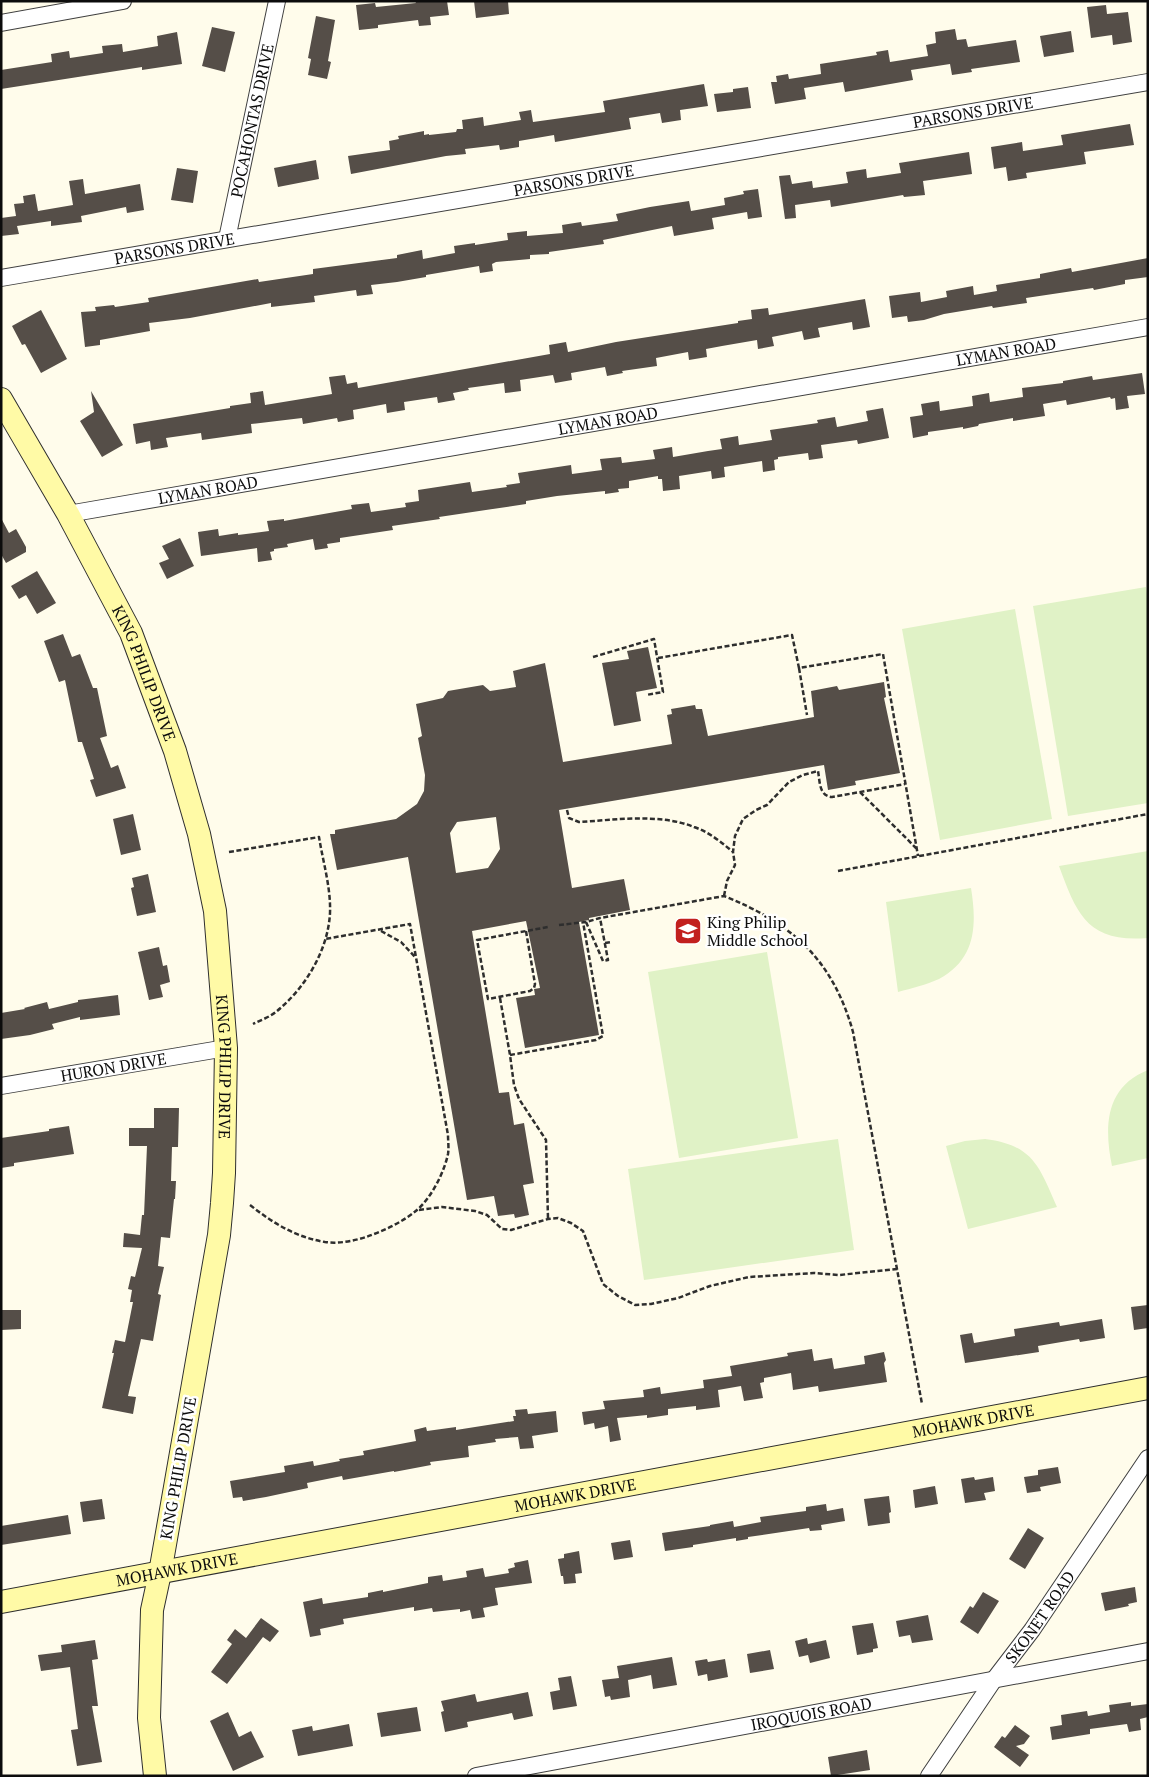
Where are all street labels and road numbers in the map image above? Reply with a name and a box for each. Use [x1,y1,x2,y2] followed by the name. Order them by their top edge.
[225,42,279,200] street label: POCAHONTAS DRIVE
[911,91,1035,133] street label: PARSONS DRIVE
[512,159,635,201] street label: PARSONS DRIVE
[113,227,236,269] street label: PARSONS DRIVE
[954,332,1058,371] street label: LYMAN ROAD
[556,401,660,440] street label: LYMAN ROAD
[156,470,260,509] street label: LYMAN ROAD
[107,601,181,744] street label: KING PHILIP DRIVE
[211,994,237,1139] street label: KING PHILIP DRIVE
[59,1047,168,1087] street label: HURON DRIVE
[155,1395,201,1541] street label: KING PHILIP DRIVE
[911,1398,1036,1443] street label: MOHAWK DRIVE
[512,1473,638,1517] street label: MOHAWK DRIVE
[114,1547,240,1591] street label: MOHAWK DRIVE
[1000,1566,1080,1667] street label: SKONET ROAD
[749,1692,874,1736] street label: IROQUOIS ROAD

